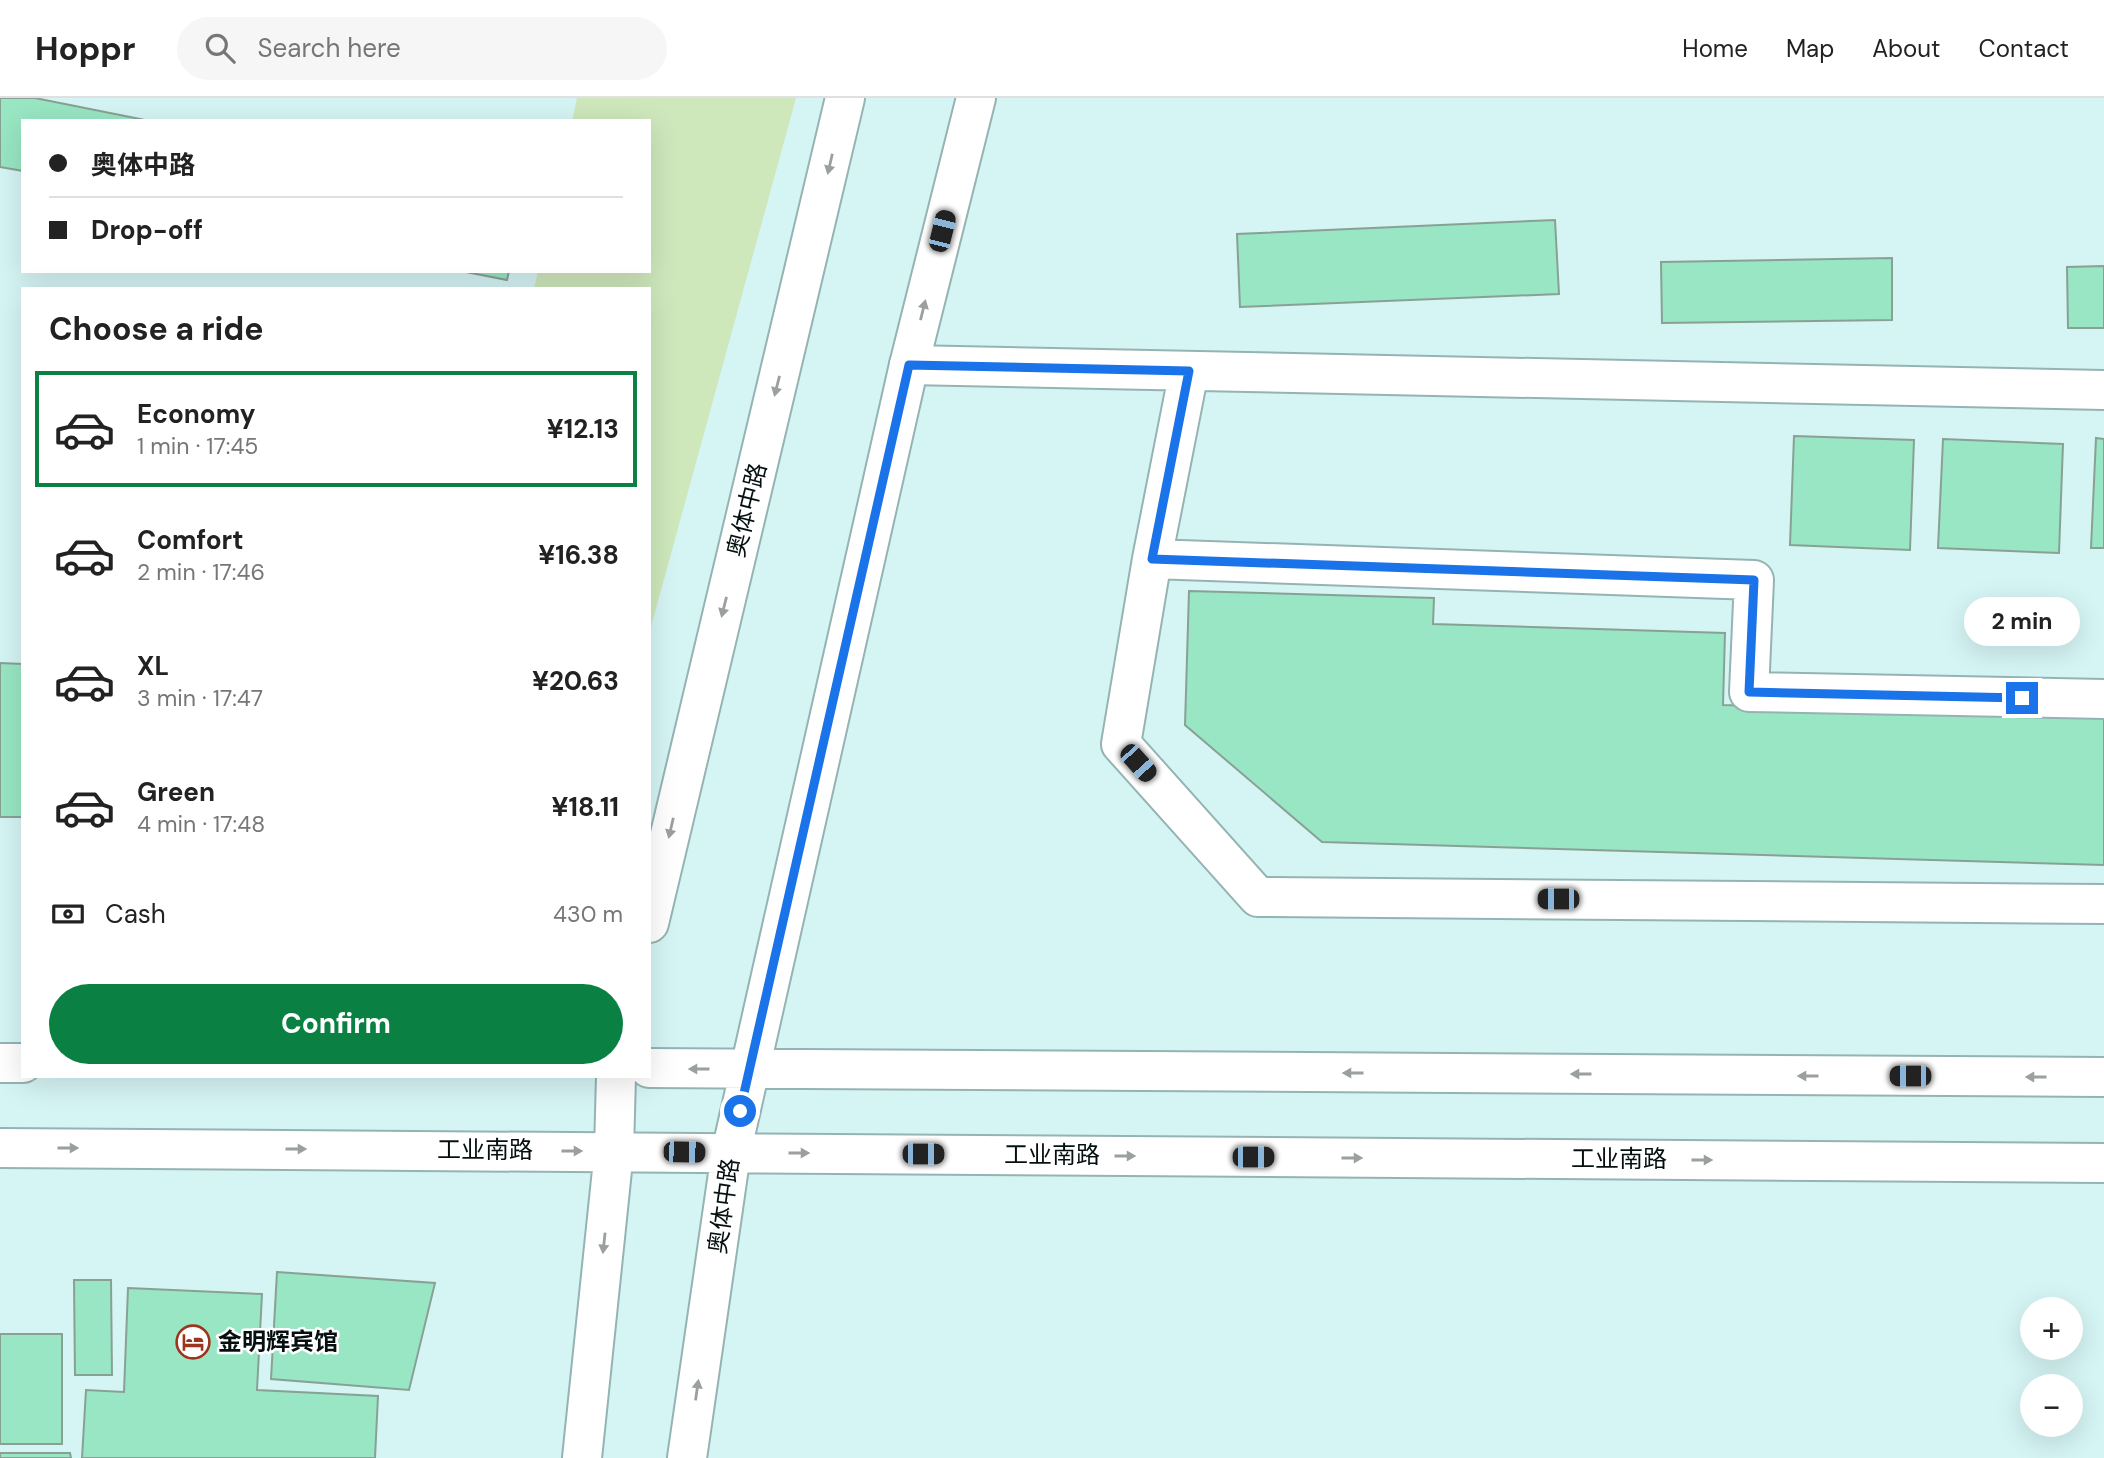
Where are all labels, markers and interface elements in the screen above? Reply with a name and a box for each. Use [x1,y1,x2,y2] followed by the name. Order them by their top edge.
[177,17,667,80] search box
[35,27,135,70] text: Hoppr
[201,29,239,67] icon: search
[257,31,401,65] text: Search here
[1682,33,1748,64] text: Home
[1786,33,1834,64] text: Map
[1872,33,1941,64] text: About
[1979,33,2069,64] text: Contact
[91,148,195,182] text: 奥体中路
[824,154,835,176] one-way arrow
[927,208,958,254] car
[91,213,203,247] text: Drop-off
[918,299,929,321] one-way arrow
[49,308,264,350] text: Choose a ride
[772,375,783,397] one-way arrow
[137,397,255,431] text: Economy
[53,398,116,461] icon: car
[547,412,619,446] text: ¥12.13
[137,431,258,461] text: 1 min · 17:45
[720,460,773,560] street label: 奥体中路
[137,523,243,557] text: Comfort
[53,524,116,587] icon: car
[538,538,619,572] text: ¥16.38
[137,557,265,587] text: 2 min · 17:46
[718,596,729,618] one-way arrow
[1964,596,2080,646] callout: 2 min
[1992,606,2052,636] text: 2 min
[137,649,169,683] text: XL
[53,650,116,713] icon: car
[532,664,619,698] text: ¥20.63
[2006,682,2038,714] route end
[137,683,263,713] text: 3 min · 17:47
[1117,740,1160,786] car
[137,775,215,809] text: Green
[53,776,116,839] icon: car
[552,790,619,824] text: ¥18.11
[137,809,265,839] text: 4 min · 17:48
[665,817,676,839] one-way arrow
[1538,889,1580,910] car
[49,895,87,933] icon: cash
[105,897,166,931] text: Cash
[553,899,623,929] text: 430 m
[49,984,623,1064] button: Confirm
[688,1063,710,1075] one-way arrow
[1890,1066,1932,1087] car
[1342,1067,1364,1079] one-way arrow
[1570,1068,1592,1080] one-way arrow
[1797,1070,1819,1082] one-way arrow
[2025,1071,2047,1083] one-way arrow
[724,1095,756,1127] route start
[437,1134,533,1165] street label: 工业南路
[1004,1139,1100,1170] street label: 工业南路
[663,1141,706,1163] car
[57,1142,79,1154] one-way arrow
[285,1143,307,1155] one-way arrow
[1571,1143,1667,1174] street label: 工业南路
[903,1144,945,1165] car
[561,1145,583,1157] one-way arrow
[1233,1147,1275,1168] car
[789,1148,811,1159] one-way arrow
[1114,1150,1136,1162] one-way arrow
[1342,1152,1364,1163] one-way arrow
[1692,1154,1714,1166] one-way arrow
[701,1156,746,1256] street label: 奥体中路
[598,1233,609,1255] one-way arrow
[2020,1297,2083,1437] map controls
[2020,1297,2083,1360] button: +
[174,1323,212,1361] hotel icon: 金明辉宾馆
[218,1326,338,1357] place label: 金明辉宾馆
[2020,1374,2083,1437] button: −
[691,1379,702,1401] one-way arrow

